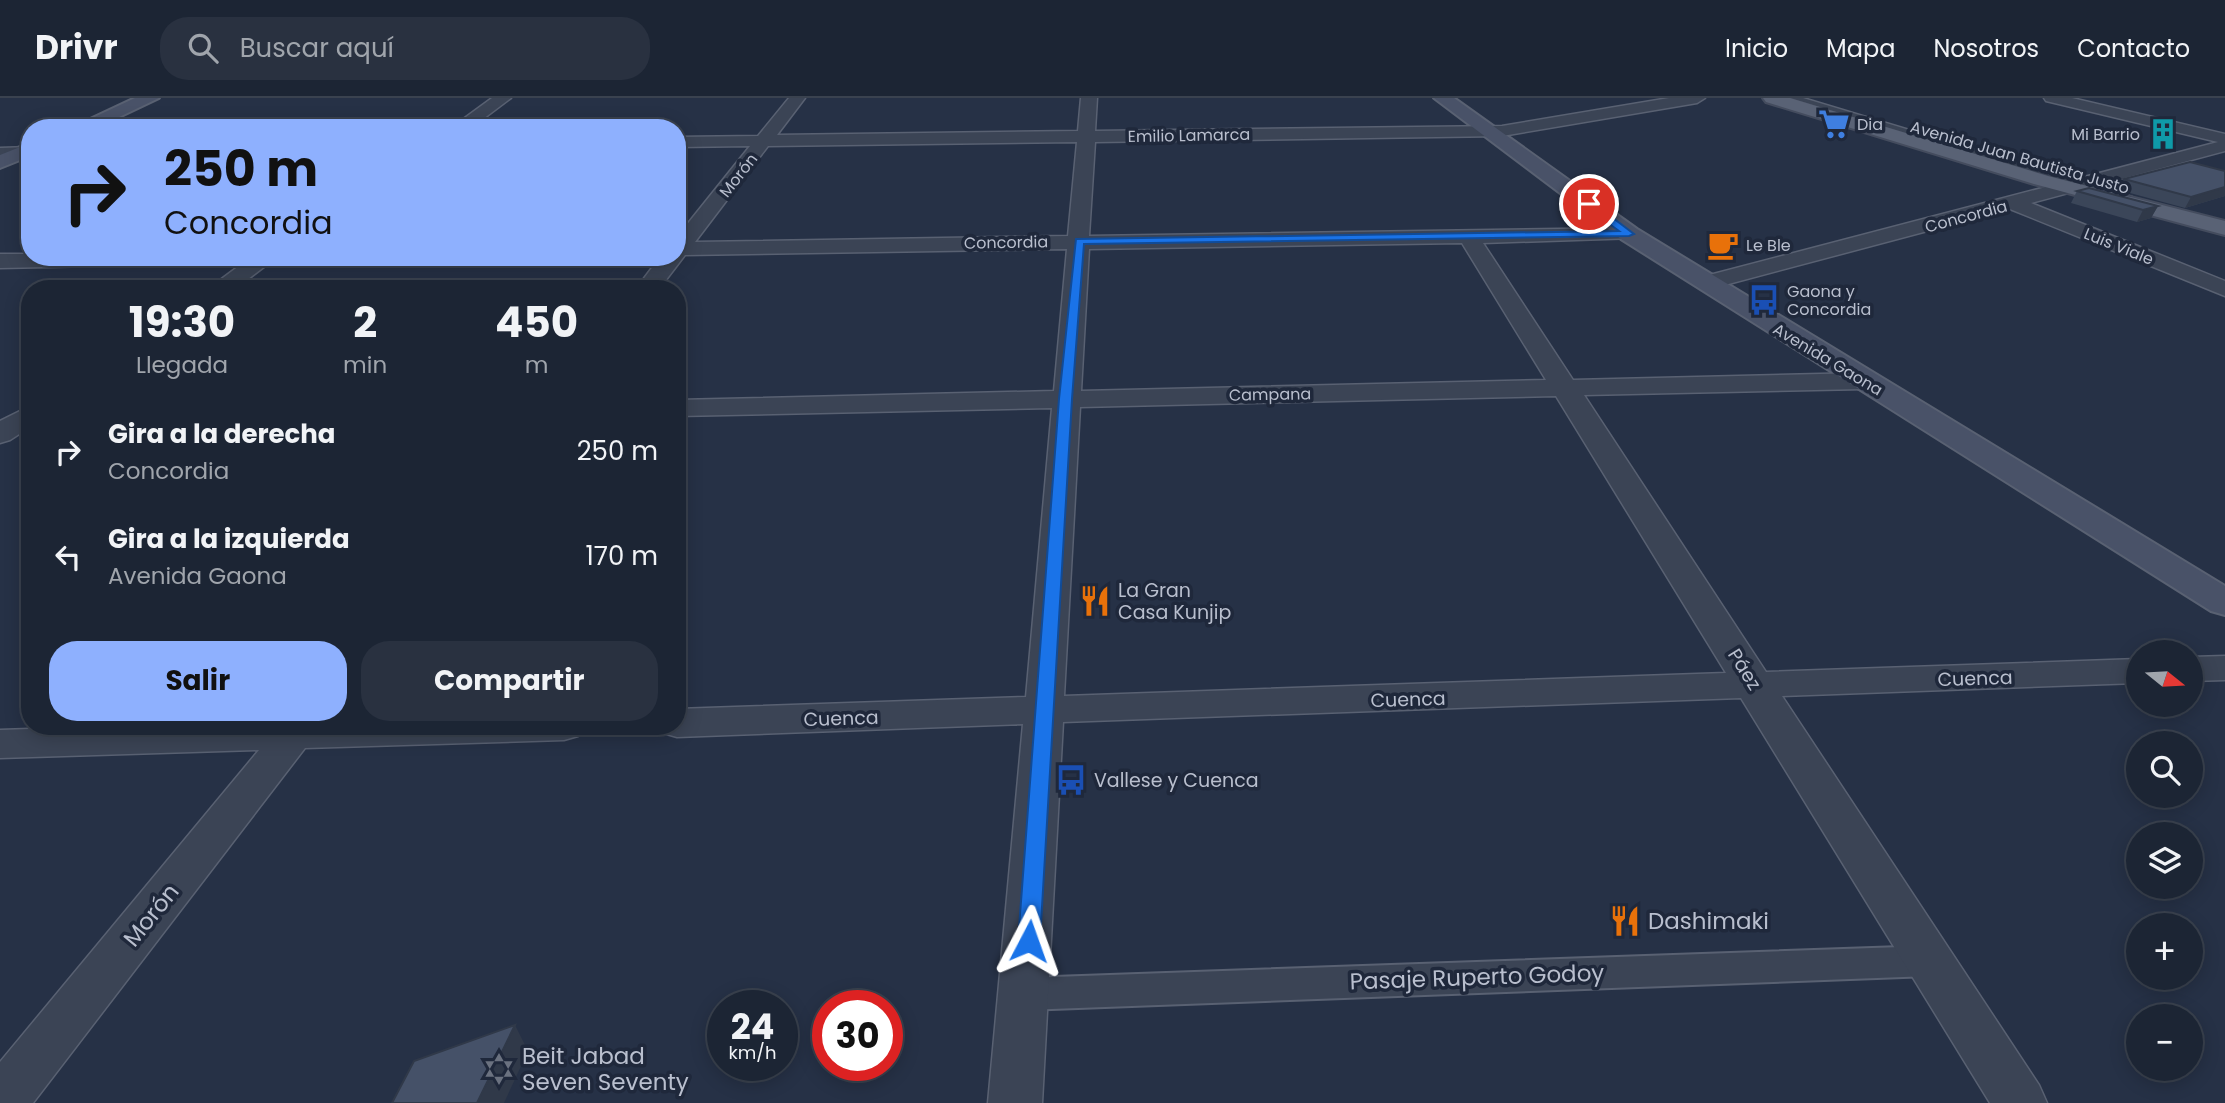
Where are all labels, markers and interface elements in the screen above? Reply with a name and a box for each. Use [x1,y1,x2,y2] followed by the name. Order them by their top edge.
[160,17,650,80] search box
[35,24,118,71] text: Drivr
[184,29,222,67] icon: search
[240,30,394,66] text: Buscar aquí
[1725,32,1788,65] text: Inicio
[1826,32,1895,65] text: Mapa
[1933,32,2039,65] text: Nosotros
[2077,32,2190,65] text: Contacto
[1817,107,1851,141] supermarket icon: Dia
[1857,113,1883,136] place label: Dia
[1908,115,2132,200] street label: Avenida Juan Bautista Justo
[2146,117,2180,151] building icon: Mi Barrio
[1128,123,1250,148] street label: Emilio Lamarca
[2071,123,2140,146] place label: Mi Barrio
[164,135,318,203] text: 250 m
[49,147,140,238] icon: right
[714,148,763,202] street label: Morón
[1559,174,1619,234] pin
[1570,185,1608,223] icon: arrive
[1922,194,2010,239] street label: Concordia
[164,200,333,245] text: Concordia
[2081,222,2157,271] street label: Luis Viale
[1706,228,1740,262] cafe icon: Le Ble
[964,230,1048,255] street label: Concordia
[1746,234,1791,257] place label: Le Ble
[1787,280,1871,321] place label: Gaona y Concordia
[1747,283,1781,317] bus stop icon: Gaona y Concordia
[129,293,235,352] text: 19:30
[353,293,377,352] text: 2
[495,293,578,352] text: 450
[1769,318,1887,401] street label: Avenida Gaona
[136,349,228,381] text: Llegada
[343,349,387,381] text: min
[525,349,548,381] text: m
[1229,382,1311,407] street label: Campana
[108,416,336,452] text: Gira a la derecha
[49,433,87,471] icon: right
[577,433,658,469] text: 250 m
[108,455,229,487] text: Concordia
[108,521,350,557] text: Gira a la izquierda
[49,538,87,576] icon: left
[585,538,658,574] text: 170 m
[108,560,287,592] text: Avenida Gaona
[1118,577,1231,626] place label: La Gran Casa Kunjip
[1078,584,1112,618] restaurant icon: La Gran Casa Kunjip
[2126,640,2203,718] north arrow
[2126,640,2203,1081] map controls
[49,641,347,721] button: Salir
[361,641,658,721] button: Compartir
[1721,643,1768,695] street label: Páez
[1937,664,2013,693] street label: Cuenca
[1370,685,1446,714] street label: Cuenca
[803,704,879,733] street label: Cuenca
[2126,731,2203,808] button: search
[1054,763,1088,797] bus stop icon: Vallese y Cuenca
[1094,767,1259,794] place label: Vallese y Cuenca
[2126,822,2203,899] button: layers
[116,877,186,953] street label: Morón
[992,904,1066,978] position arrow
[1608,904,1642,938] restaurant icon: Dashimaki
[1648,905,1769,937] place label: Dashimaki
[2126,913,2203,990] button: +
[1349,957,1605,997] street label: Pasaje Ruperto Godoy
[812,990,903,1081] speed limit sign: 30
[731,1002,774,1051] text: 24
[2126,1004,2203,1081] button: −
[522,1040,689,1098] place label: Beit Jabad Seven Seventy
[729,1040,776,1065] text: km/h
[482,1052,516,1086] synagogue icon: Beit Jabad Seven Seventy

